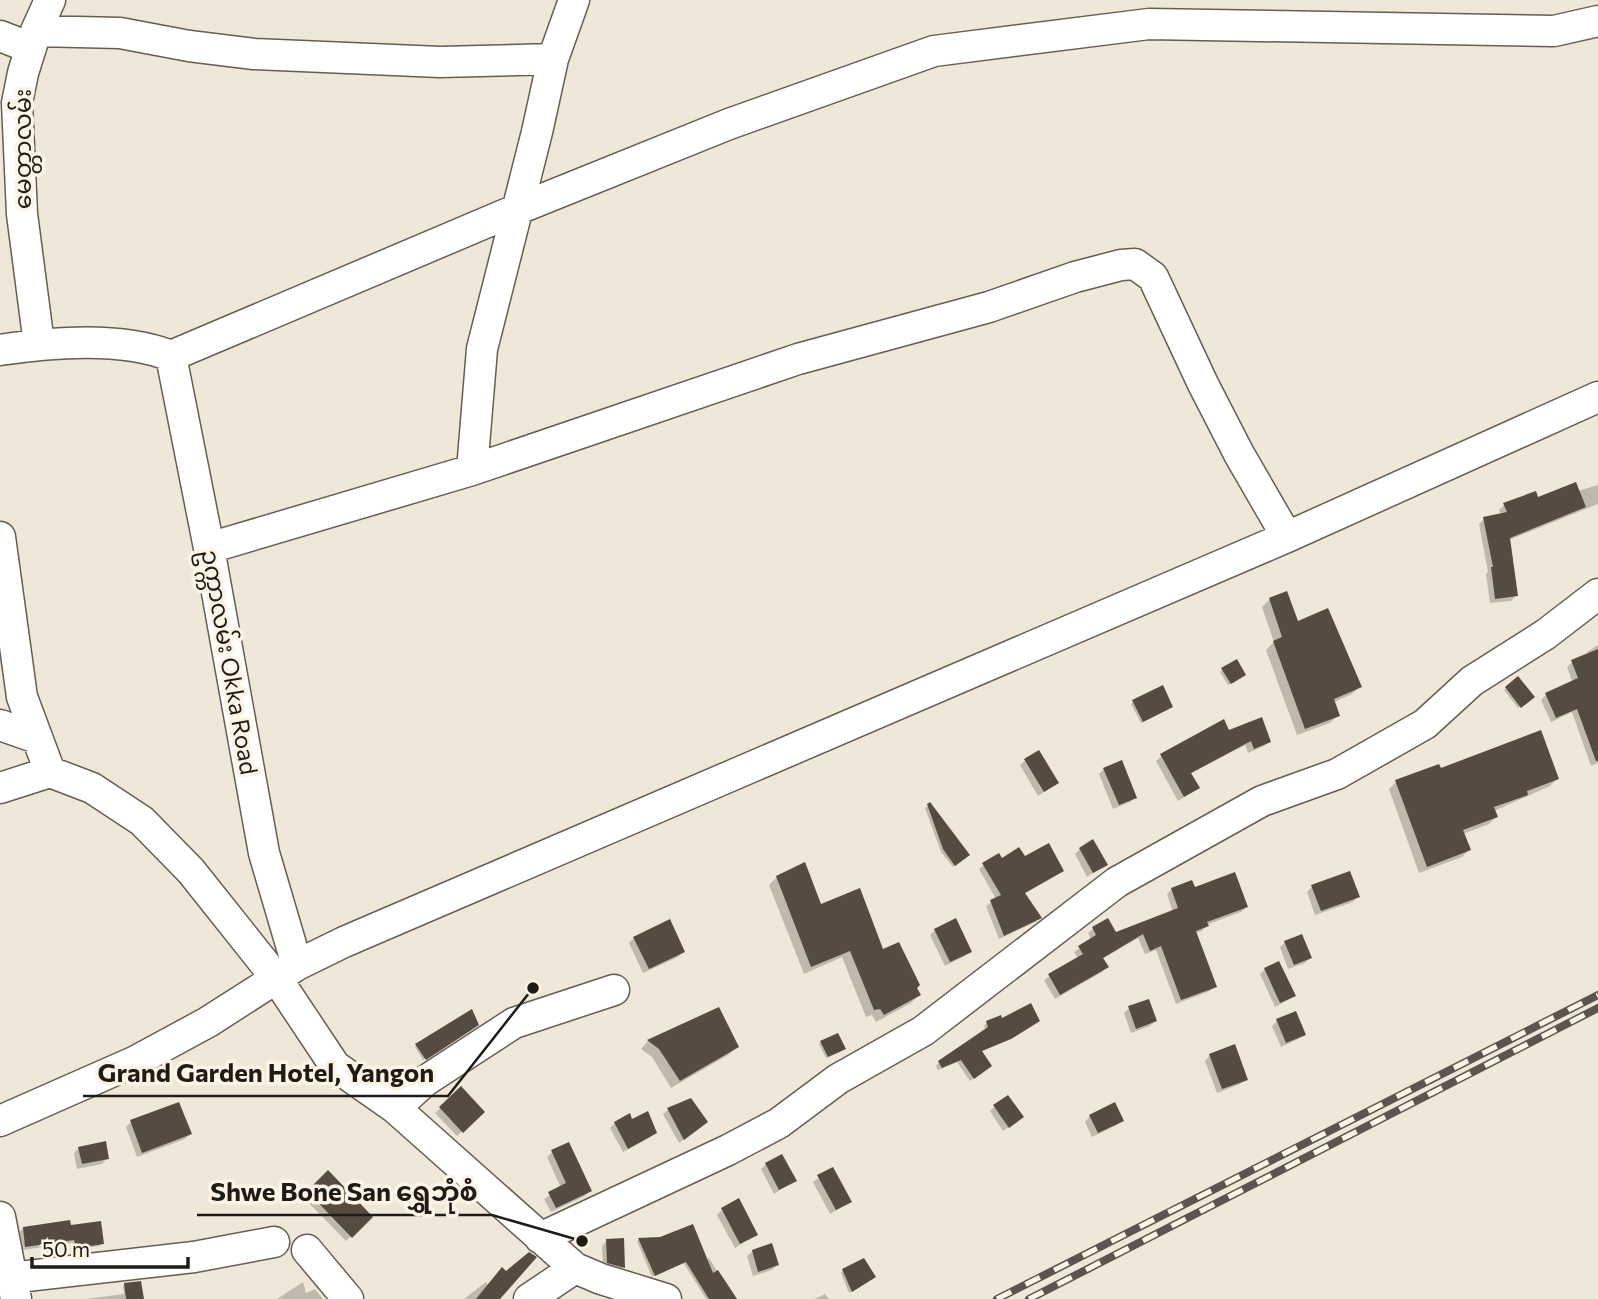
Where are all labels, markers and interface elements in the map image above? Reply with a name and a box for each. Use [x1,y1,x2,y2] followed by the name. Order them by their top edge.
[7,89,42,209] street label: မေတ္တာလမ်း
[190,547,265,778] street label: ဥက္ကာလမ်း Okka Road
[83,1049,448,1096] callout: Grand Garden Hotel, Yangon
[98,1056,434,1087] text: Grand Garden Hotel, Yangon
[197,1168,492,1215] callout: Shwe Bone San ရွှေဘုံစံ
[210,1175,478,1214] text: Shwe Bone San ရွှေဘုံစံ
[32,1226,187,1270] scale bar
[42,1236,90,1261] text: 50 m

